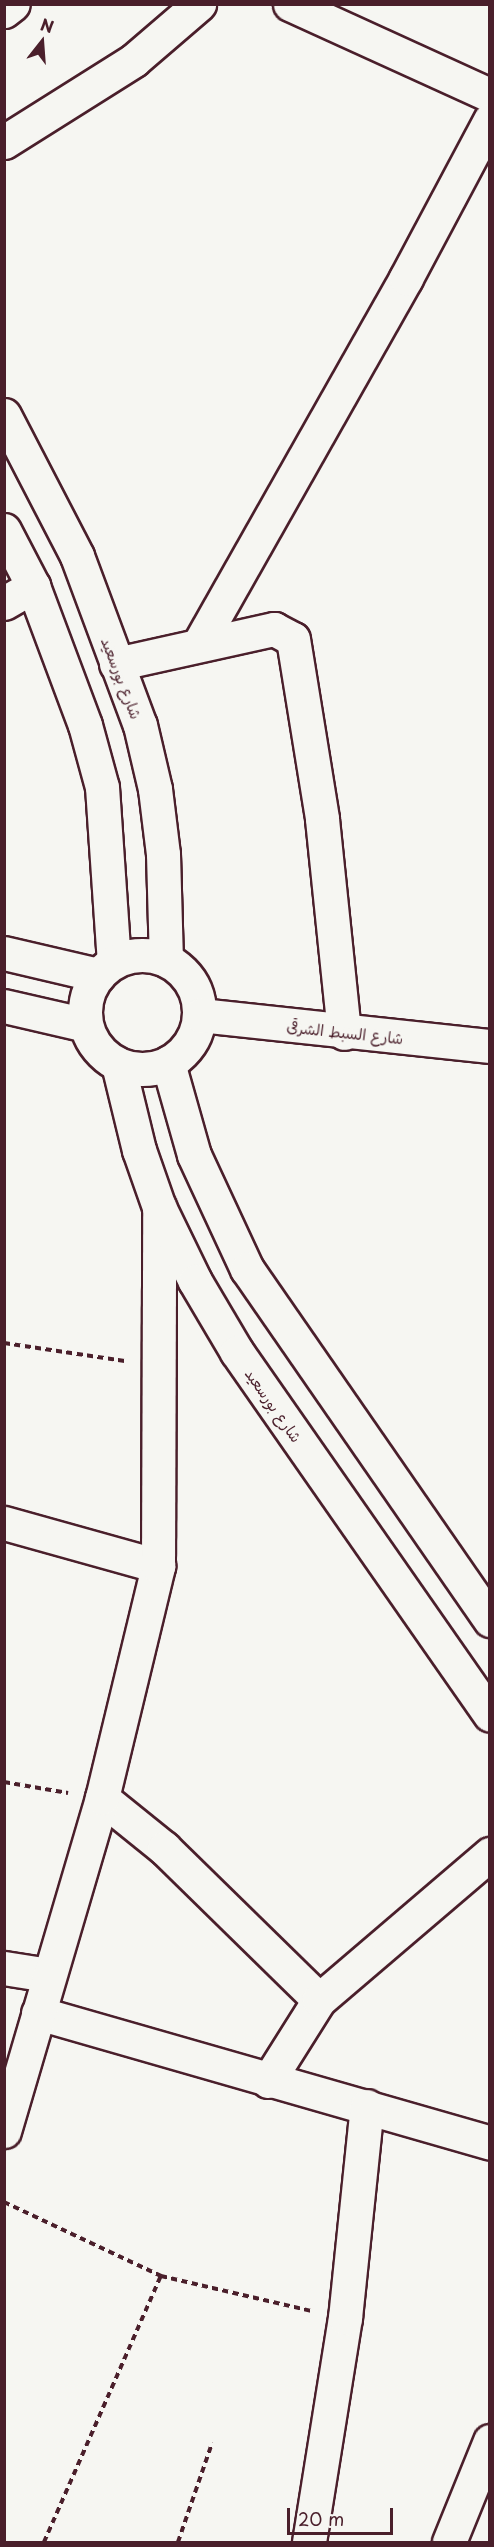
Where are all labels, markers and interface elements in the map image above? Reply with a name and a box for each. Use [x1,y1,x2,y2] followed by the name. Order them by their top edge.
[38,11,57,38] text: N
[12,12,72,72] north arrow
[98,635,146,721] street label: شارع بورسعيد
[286,1017,404,1047] street label: شارع السبط الشرقى
[242,1365,306,1445] street label: شارع بورسعيد
[290,2496,396,2534] scale bar
[298,2505,344,2532] text: 20 m

